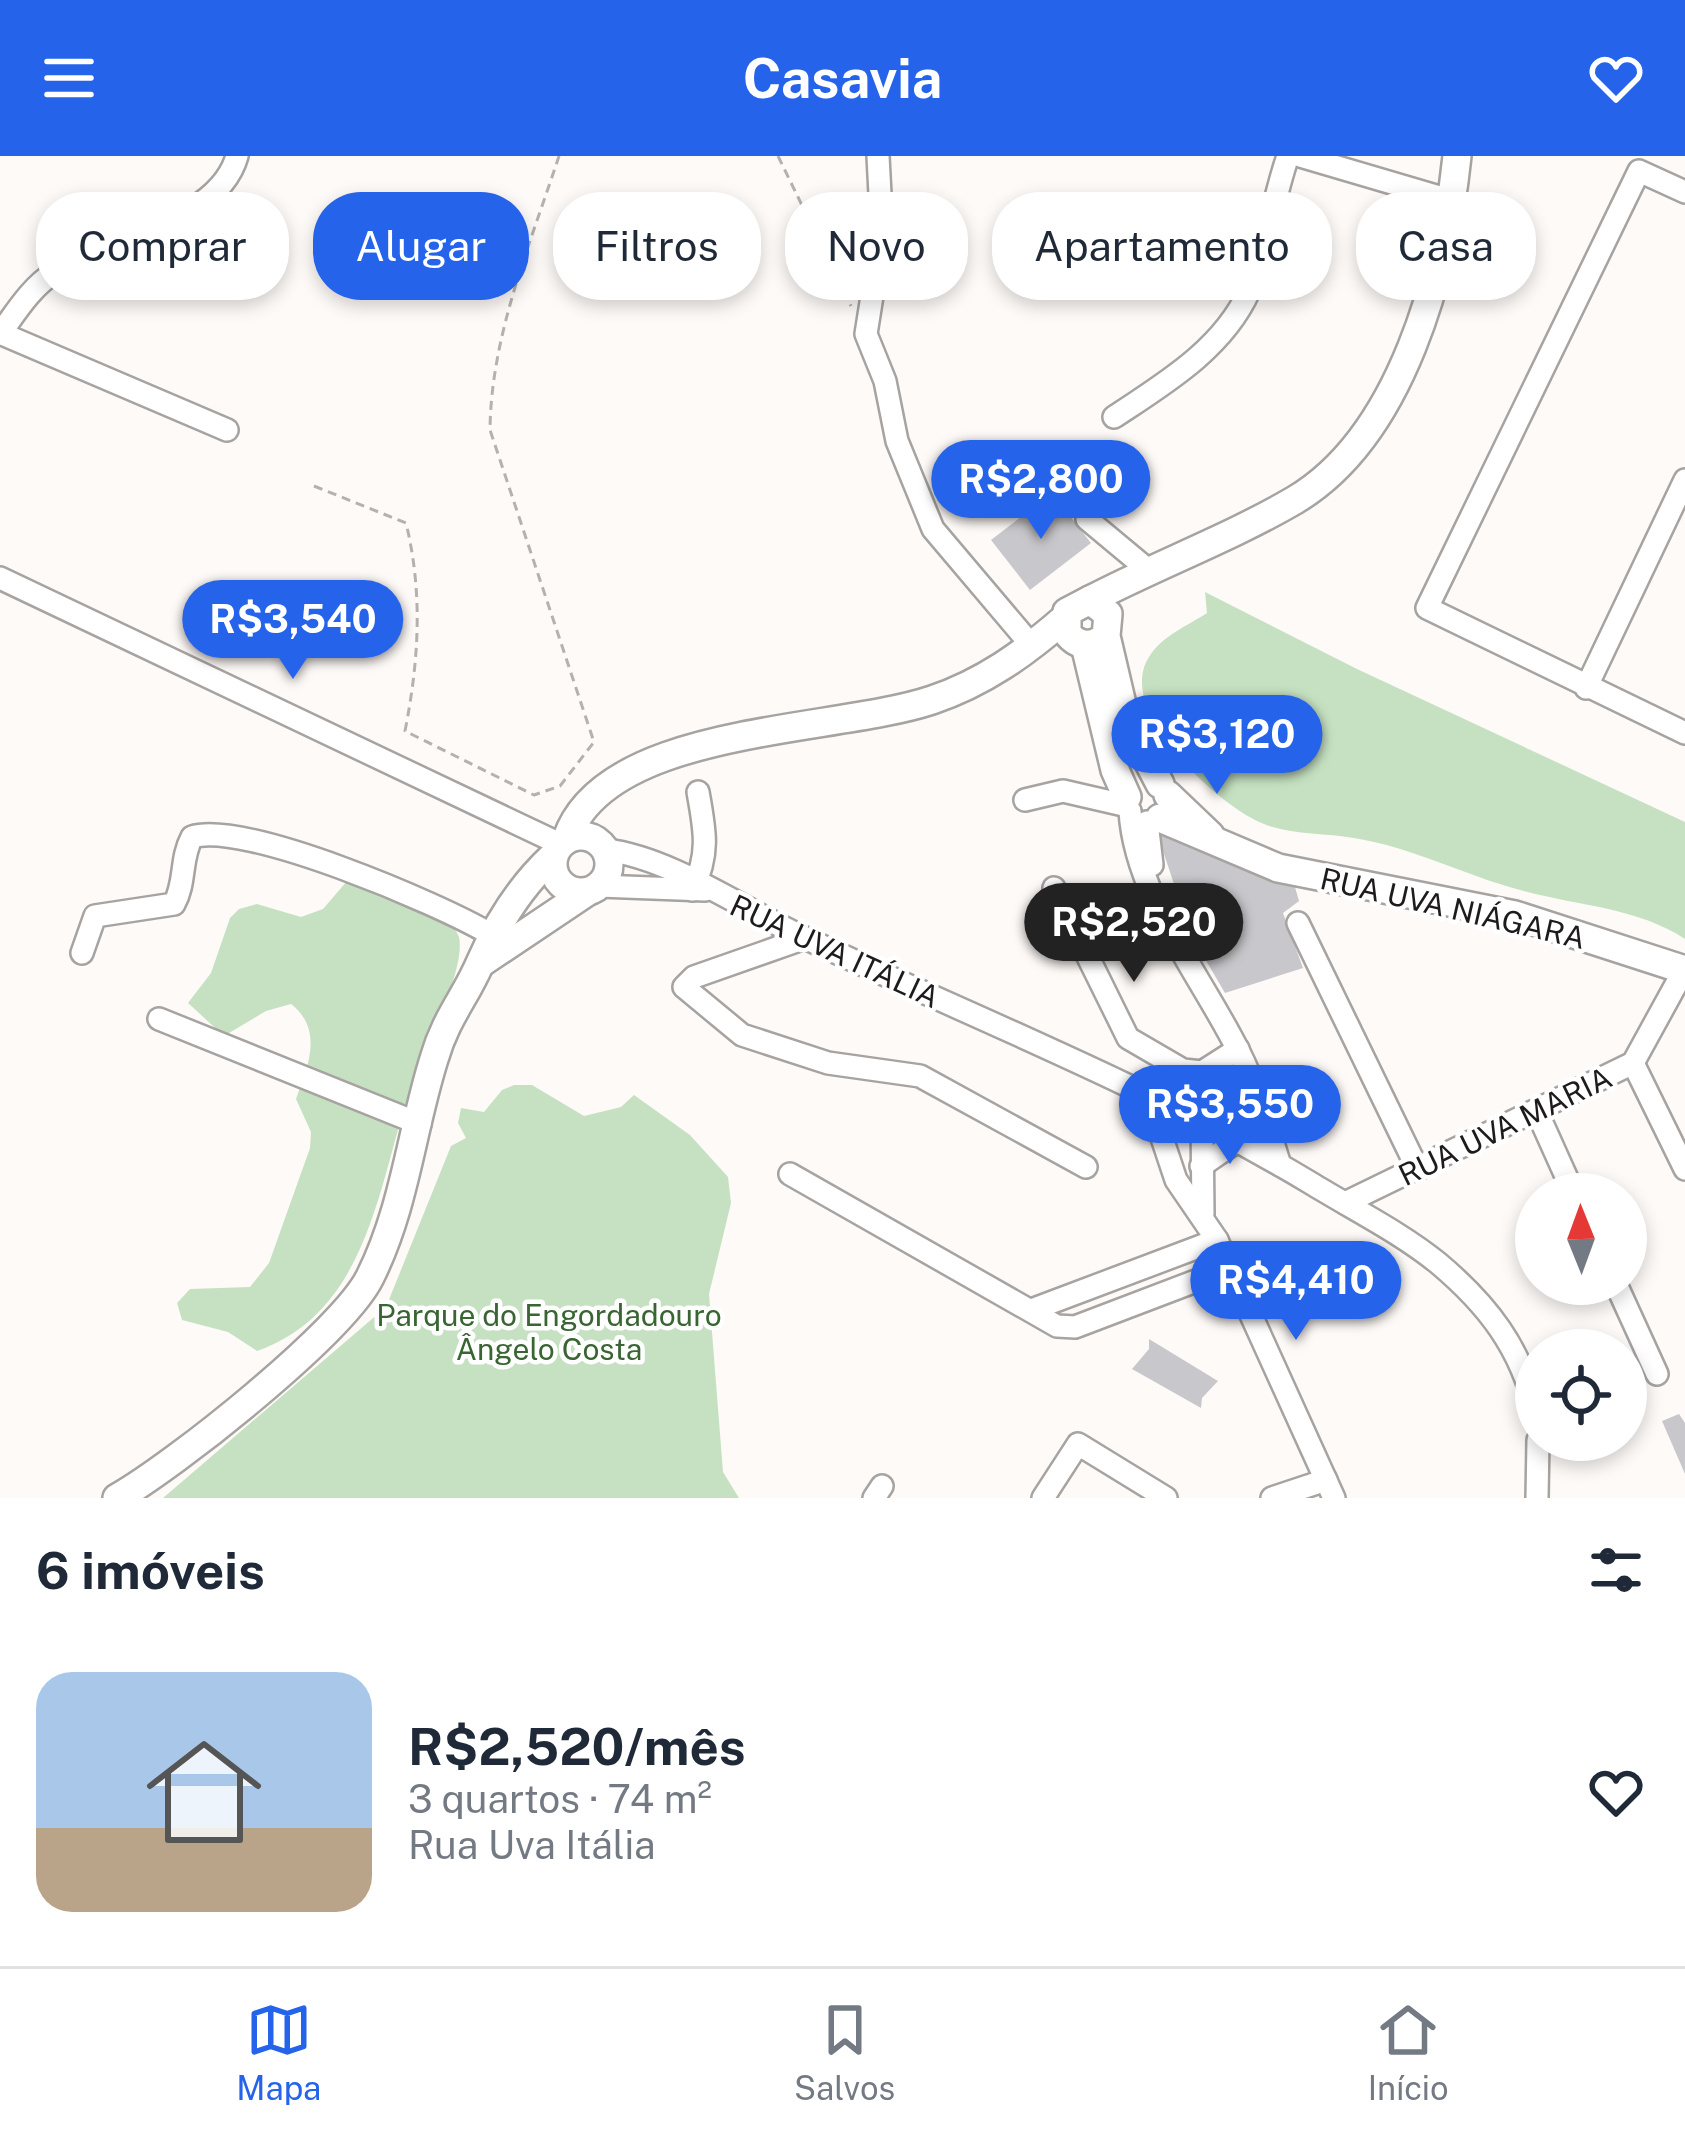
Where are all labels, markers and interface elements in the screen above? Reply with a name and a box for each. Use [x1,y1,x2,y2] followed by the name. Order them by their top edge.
[36,45,102,111] icon: menu
[1583,45,1649,111] icon: heart
[743,47,942,110] text: Casavia
[36,192,289,300] chip: Comprar
[313,192,529,300] chip: Alugar
[553,192,761,300] chip: Filtros
[785,192,968,300] chip: Novo
[992,192,1332,300] chip: Apartamento
[1356,192,1536,300] chip: Casa
[930,440,1152,542] pin: R$2,800
[958,456,1124,502] text: R$2,800
[182,580,404,682] pin: R$3,540
[209,596,377,642] text: R$3,540
[1106,695,1328,797] pin: R$3,120
[1138,711,1296,757] text: R$3,120
[1317,860,1589,956] street label: RUA UVA NIÁGARA
[1023,883,1245,985] pin: R$2,520
[725,887,945,1015] street label: RUA UVA ITÁLIA
[1051,899,1217,945] text: R$2,520
[1393,1059,1617,1193] street label: RUA UVA MARIA
[1119,1065,1341,1167] pin: R$3,550
[1146,1081,1314,1127] text: R$3,550
[1515,1173,1647,1305] north arrow
[1515,1173,1647,1461] map controls
[1185,1241,1407,1343] pin: R$4,410
[1217,1257,1375,1303] text: R$4,410
[376,1297,722,1367] park label: Parque do Engordadouro Ângelo Costa
[1515,1329,1647,1461] button: locate
[1583,1537,1649,1603] icon: filters
[36,1541,265,1600] text: 6 imóveis
[408,1717,746,1776] text: R$2,520/mês
[132,1720,276,1864] icon: home
[1583,1759,1649,1825] icon: heart
[408,1776,712,1822] text: 3 quartos · 74 m²
[408,1822,656,1868] text: Rua Uva Itália
[236,1997,321,2107] tab: Mapa
[794,1997,895,2107] tab: Salvos
[1368,1997,1449,2107] tab: Início

